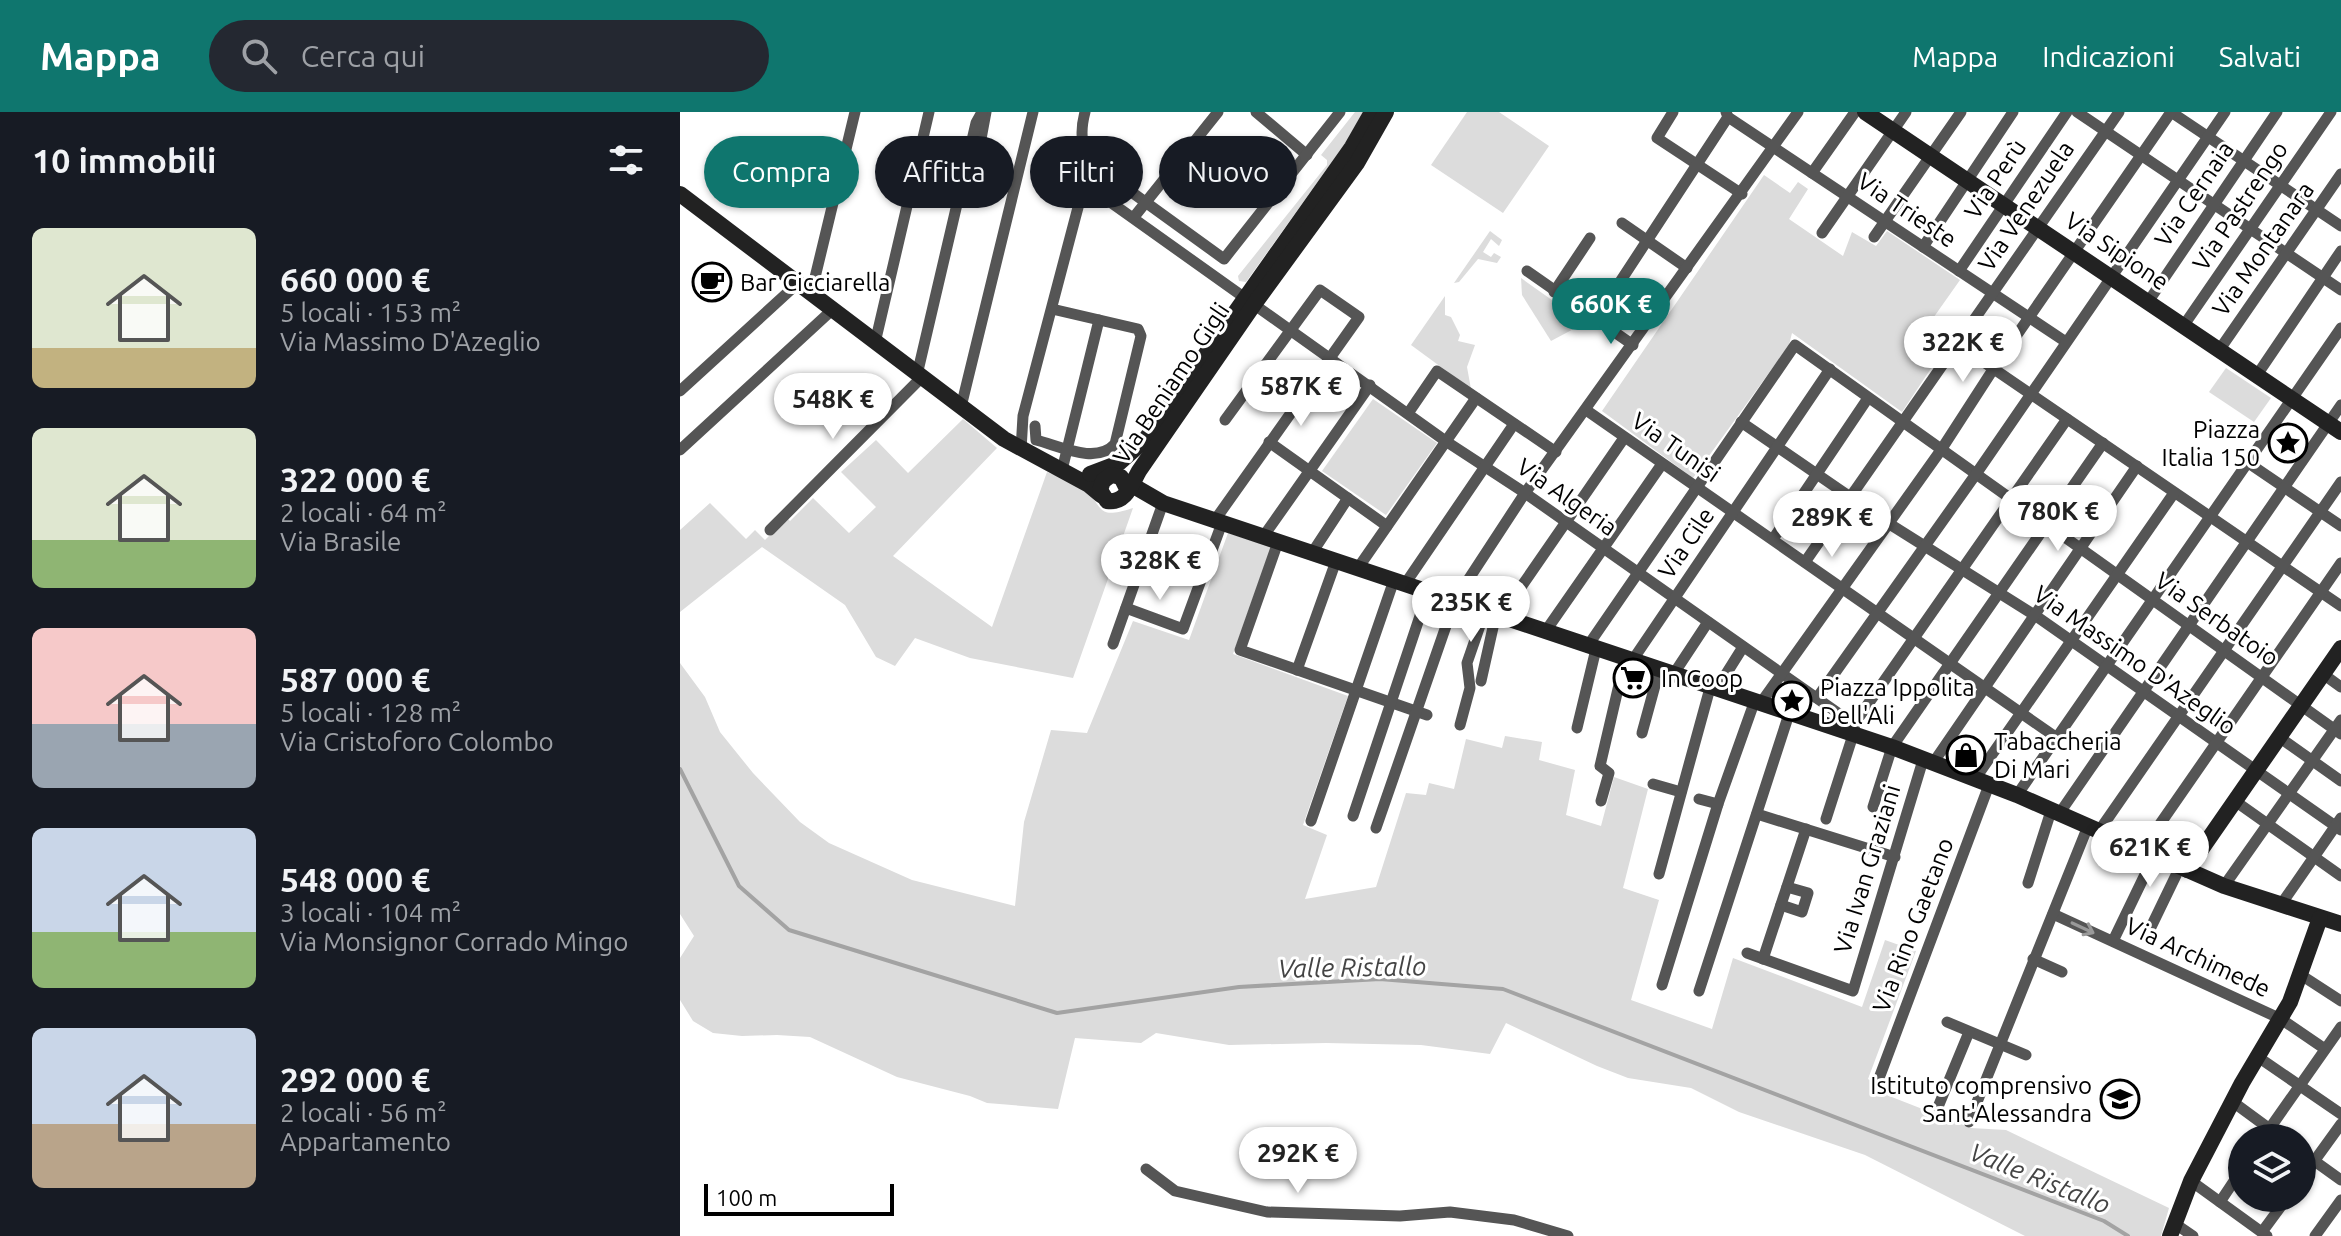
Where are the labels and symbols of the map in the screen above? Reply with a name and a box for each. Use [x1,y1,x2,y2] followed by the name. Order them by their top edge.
[1959,134,2031,224] street label: Via Perù
[1973,136,2079,276] street label: Via Venezuela
[2149,136,2239,252] street label: Via Cernaia
[2187,136,2293,276] street label: Via Pastrengo
[1852,167,1962,253] street label: Via Trieste
[2207,177,2319,321] street label: Via Montanara
[2060,207,2174,295] street label: Via Sipione
[691,261,733,303] cafe icon: Bar Cicciarella
[740,269,890,296] place label: Bar Cicciarella
[1546,278,1676,346] pin: 660K €
[1107,298,1235,468] street label: Via Beniamo Gigli
[1898,316,2028,384] pin: 322K €
[1236,360,1366,428] pin: 587K €
[768,373,898,441] pin: 548K €
[1627,407,1725,487] street label: Via Tunisi
[2162,416,2260,471] place label: Piazza Italia 150
[2267,422,2309,464] place icon: Piazza Italia 150
[1512,453,1622,541] street label: Via Algeria
[1993,485,2123,553] pin: 780K €
[1767,491,1897,559] pin: 289K €
[1653,502,1719,584] street label: Via Cile
[1095,534,1225,602] pin: 328K €
[2150,567,2284,671] street label: Via Serbatoio
[1406,576,1536,644] pin: 235K €
[2029,580,2241,740] street label: Via Massimo D'Azeglio
[1612,657,1654,699] supermarket icon: In Coop
[1661,665,1743,692] place label: In Coop
[1820,674,1975,729] place label: Piazza Ippolita Dell'Ali
[1771,680,1813,722] place icon: Piazza Ippolita Dell'Ali
[1994,728,2122,783] place label: Tabaccheria Di Mari
[1945,734,1987,776] shop icon: Tabaccheria Di Mari
[1828,781,1906,957] street label: Via Ivan Graziani
[2085,821,2215,889] pin: 621K €
[1867,834,1959,1016] street label: Via Rino Gaetano
[2121,912,2275,1002] street label: Via Archimede
[2070,921,2095,936] one-way arrow
[1278,951,1426,983] water label: Valle Ristallo
[1870,1072,2092,1127] place label: Istituto comprensivo Sant'Alessandra
[2099,1078,2141,1120] school or university icon: Istituto comprensivo Sant'Alessandra
[1233,1127,1363,1195] pin: 292K €
[1966,1137,2114,1219] water label: Valle Ristallo
[704,1180,894,1216] scale bar

